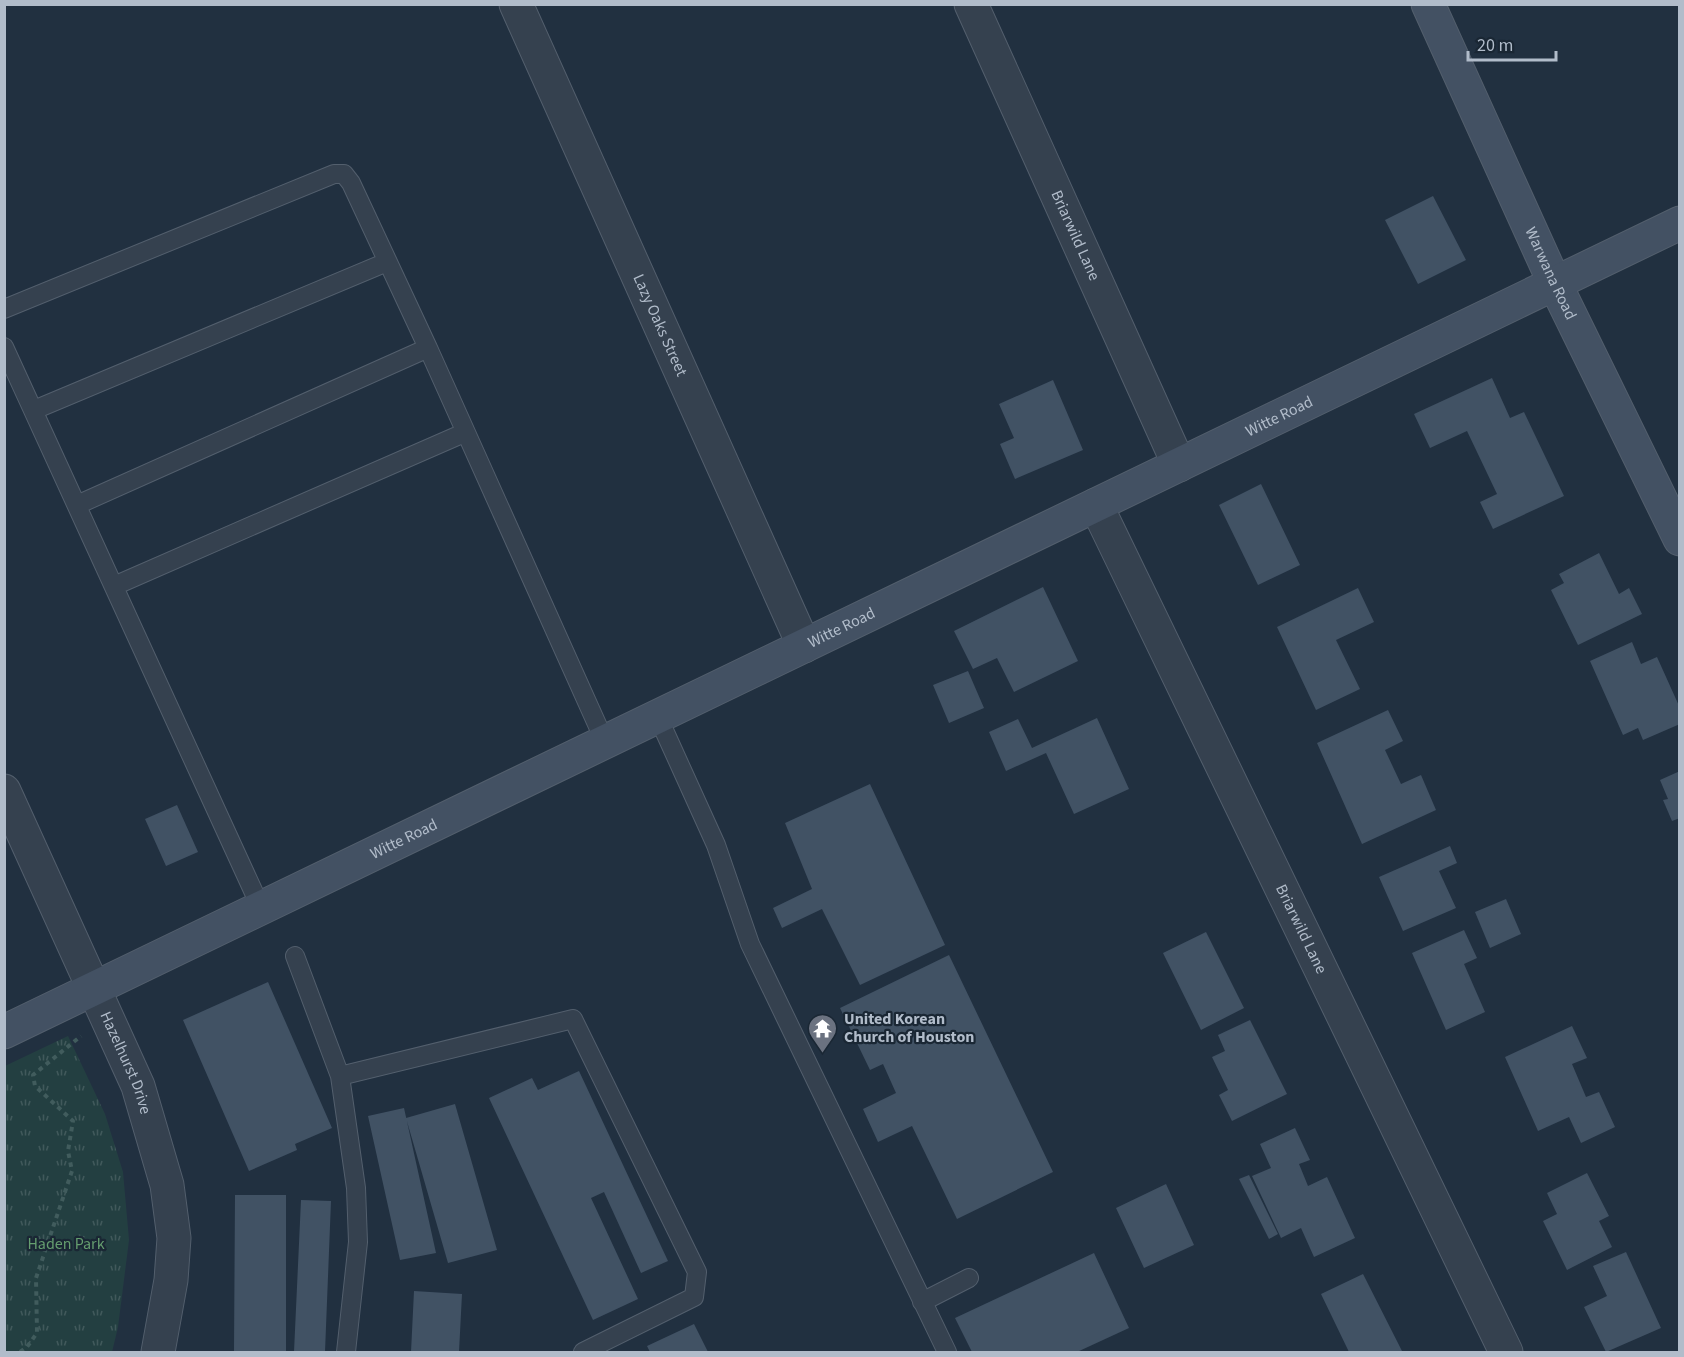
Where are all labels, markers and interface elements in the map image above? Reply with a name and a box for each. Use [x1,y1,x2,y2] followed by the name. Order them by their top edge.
[1468,24,1556,62] scale bar
[1477,33,1513,58] text: 20 m
[1045,187,1105,284] street label: Briarwild Lane
[1520,223,1582,324] street label: Warwana Road
[628,270,693,380] street label: Lazy Oaks Street
[1242,391,1317,442] street label: Witte Road
[804,602,879,653] street label: Witte Road
[367,813,441,865] street label: Witte Road
[1270,880,1332,977] street label: Briarwild Lane
[95,1008,157,1117] street label: Hazelhurst Drive
[844,1008,974,1048] place label: United Korean Church of Houston
[807,1012,839,1054] temple icon: United Korean Church of Houston
[27,1233,105,1255] park label: Haden Park

